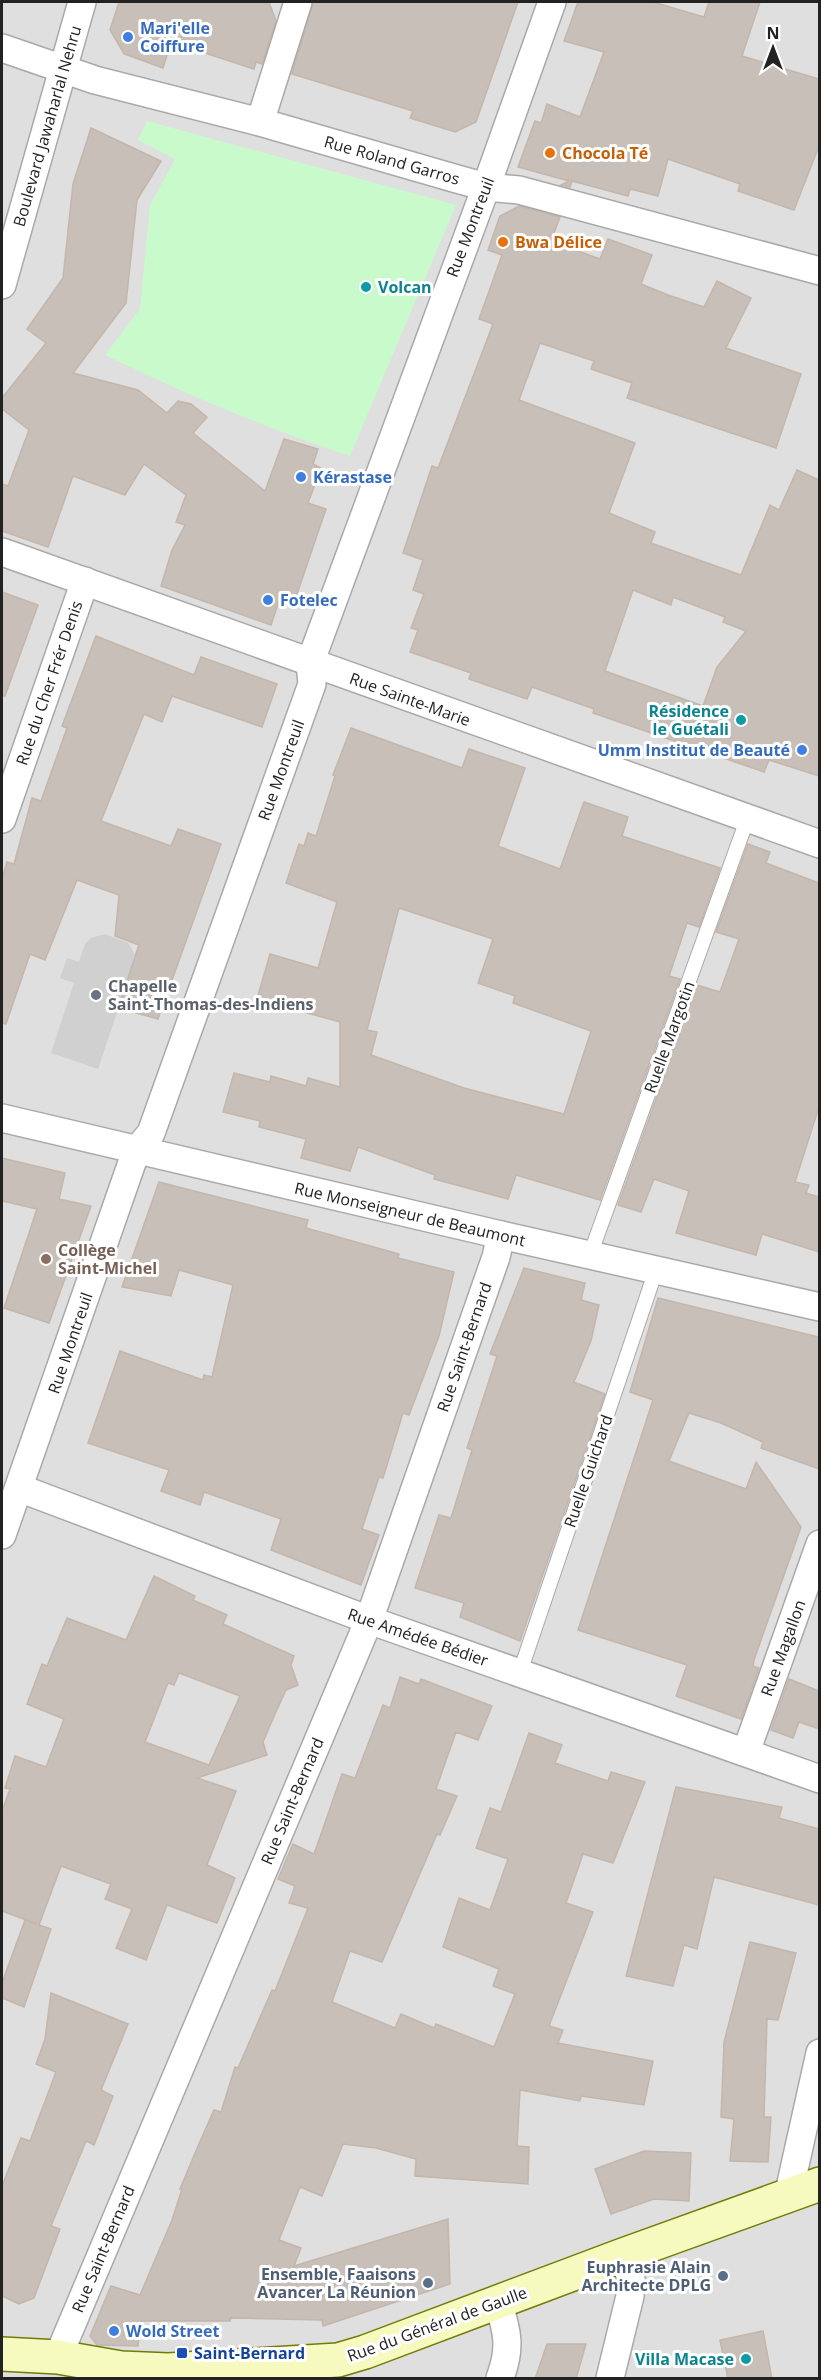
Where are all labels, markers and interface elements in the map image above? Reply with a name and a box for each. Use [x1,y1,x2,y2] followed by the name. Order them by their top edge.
[140,17,210,57] place label: Mari'elle Coiffure
[743,18,803,78] north arrow
[766,22,780,44] text: N
[8,23,86,229] street label: Boulevard Jawaharlal Nehru
[121,30,135,44] marker: Mari'elle Coiffure
[322,130,462,190] street label: Rue Roland Garros
[562,142,648,164] place label: Chocola Té
[543,146,557,160] marker: Chocola Té
[441,174,499,280] street label: Rue Montreuil
[515,231,602,253] place label: Bwa Délice
[496,235,510,249] marker: Bwa Délice
[378,276,432,298] place label: Volcan
[359,280,373,294] marker: Volcan
[313,466,392,488] place label: Kérastase
[294,470,308,484] marker: Kérastase
[280,589,338,611] place label: Fotelec
[261,593,275,607] marker: Fotelec
[10,598,88,768] street label: Rue du Cher Frér Denis
[347,667,473,731] street label: Rue Sainte-Marie
[648,700,729,740] place label: Résidence le Guétali
[734,713,748,727] marker: Résidence le Guétali
[253,717,309,823] street label: Rue Montreuil
[598,739,790,761] place label: Umm Institut de Beauté
[795,743,809,757] marker: Umm Institut de Beauté
[108,975,314,1015] place label: Chapelle Saint-Thomas-des-Indiens
[639,978,699,1096] street label: Ruelle Margotin
[89,988,103,1002] marker: Chapelle Saint-Thomas-des-Indiens
[292,1177,528,1251] street label: Rue Monseigneur de Beaumont
[58,1239,157,1279] place label: Collège Saint-Michel
[39,1252,53,1266] marker: Collège Saint-Michel
[431,1279,497,1415] street label: Rue Saint-Bernard
[42,1289,98,1397] street label: Rue Montreuil
[558,1412,618,1530] street label: Ruelle Guichard
[755,1597,811,1699] street label: Rue Magallon
[345,1603,492,1672] street label: Rue Amédée Bédier
[255,1734,329,1868] street label: Rue Saint-Bernard
[66,2182,140,2316] street label: Rue Saint-Bernard
[581,2256,711,2296] place label: Euphrasie Alain Architecte DPLG
[257,2263,416,2303] place label: Ensemble, Faaisons Avancer La Réunion
[716,2269,730,2283] marker: Euphrasie Alain Architecte DPLG
[421,2276,435,2290] marker: Ensemble, Faaisons Avancer La Réunion
[344,2281,530,2367] street label: Rue du Général de Gaulle
[126,2320,219,2342] place label: Wold Street
[107,2324,121,2338] marker: Wold Street
[194,2342,305,2364] place label: Saint-Bernard
[175,2346,189,2360] marker: Saint-Bernard
[635,2348,734,2370] place label: Villa Macase
[739,2352,753,2366] marker: Villa Macase

